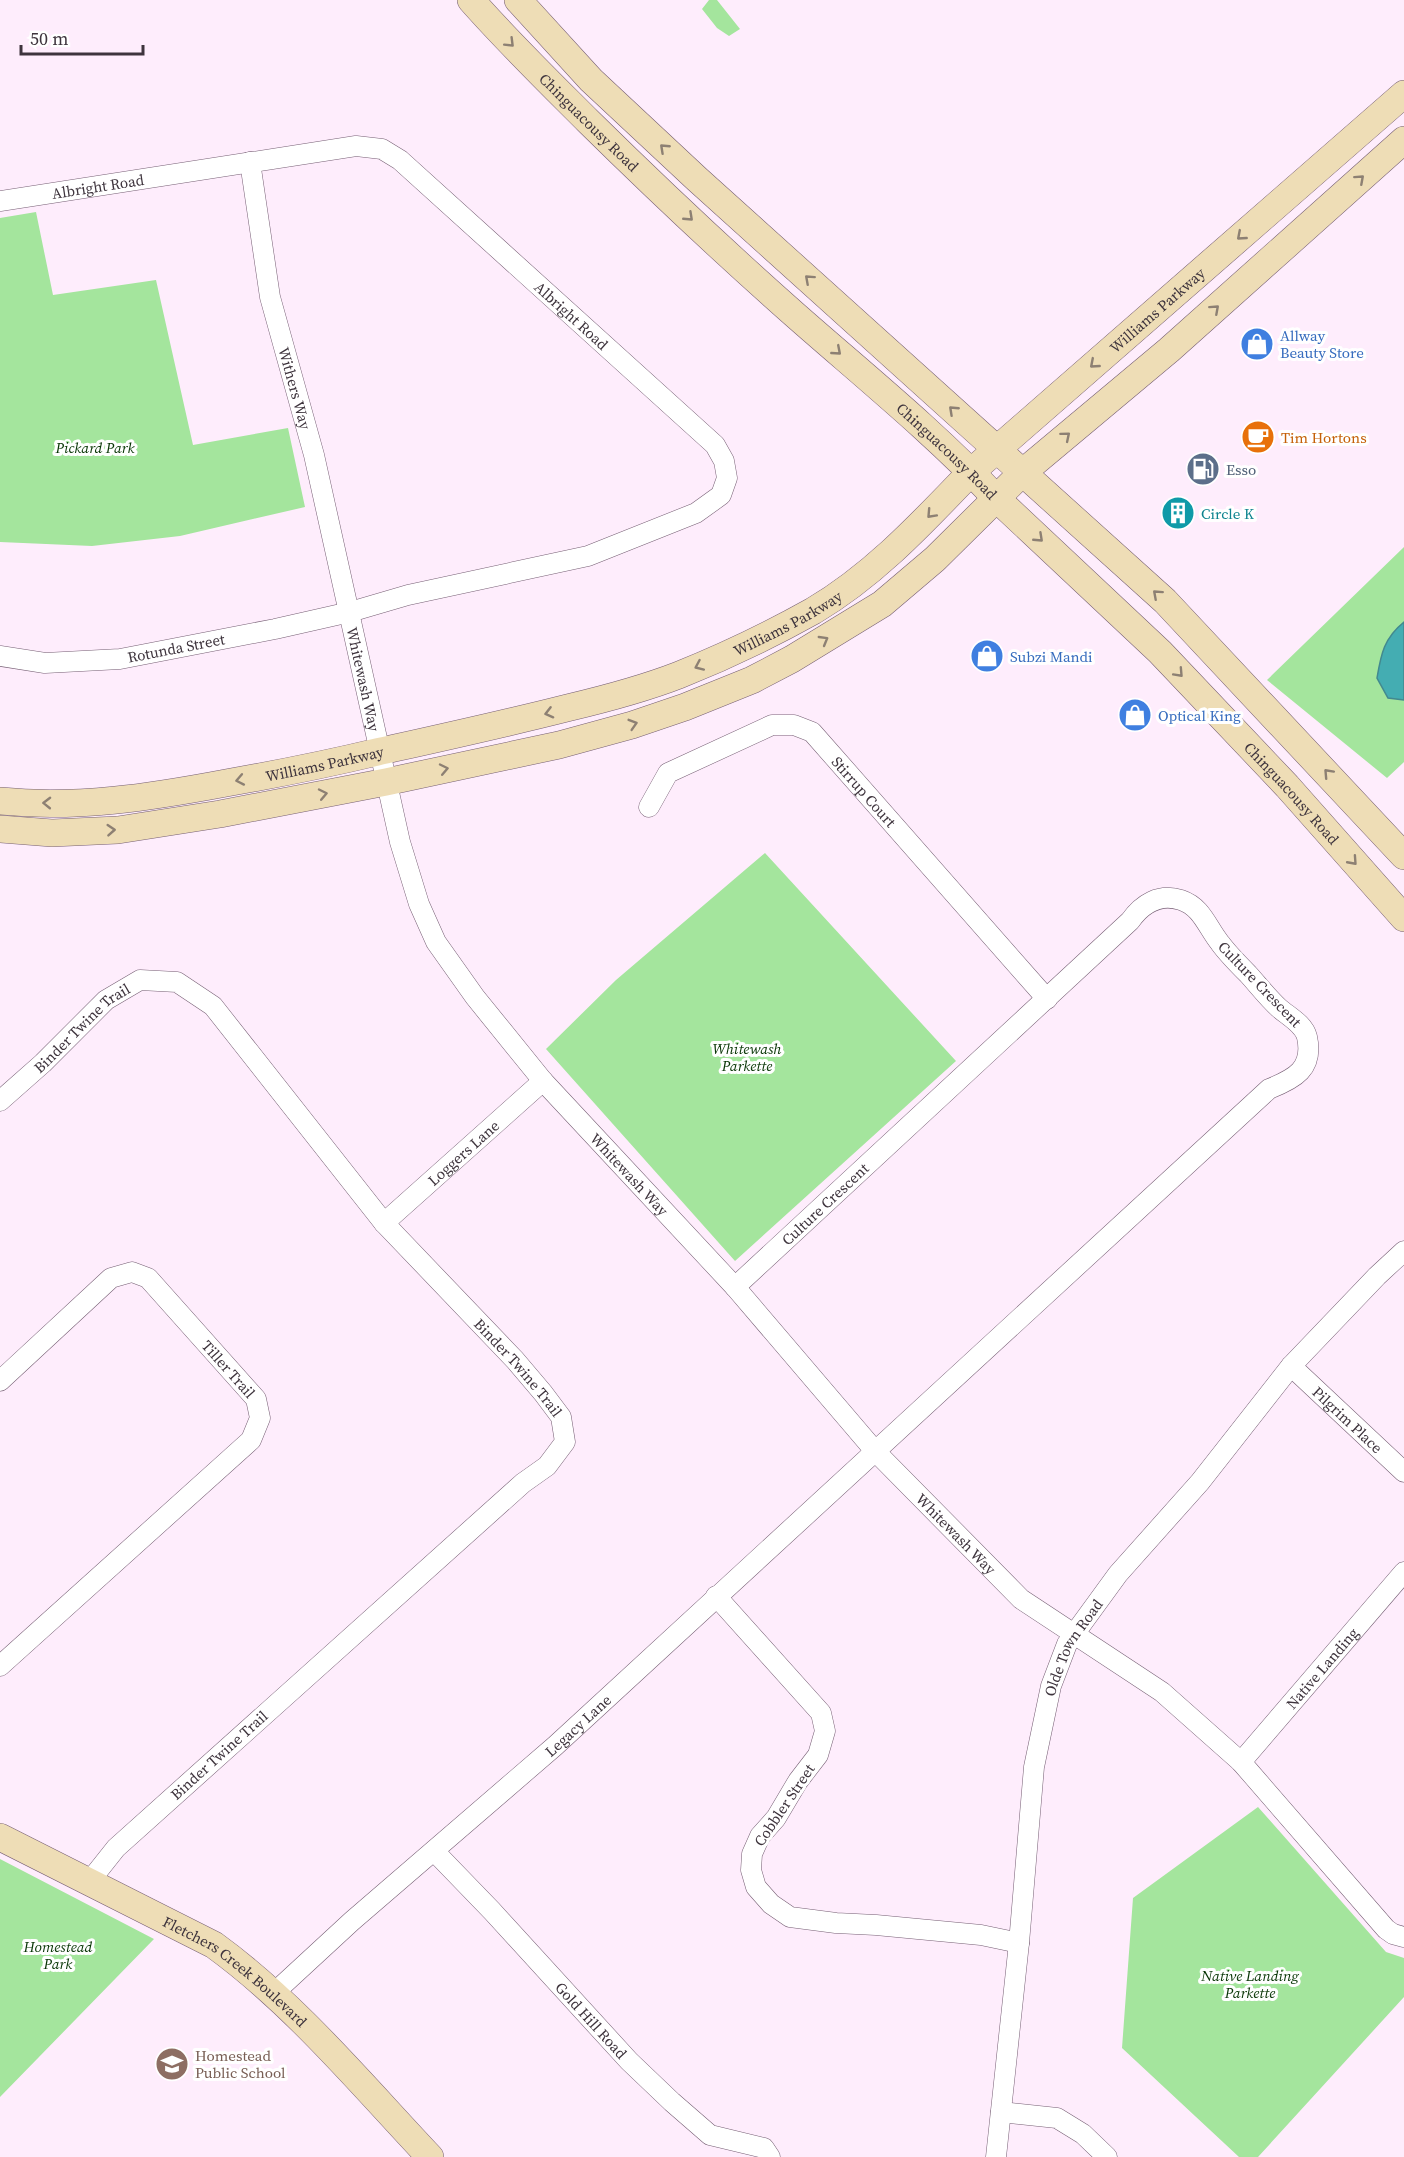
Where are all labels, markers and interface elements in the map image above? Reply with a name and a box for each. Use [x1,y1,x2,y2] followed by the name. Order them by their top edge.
[21,18,142,56] scale bar
[30,26,68,51] text: 50 m
[503,36,514,47] one-way arrow
[535,68,644,176] street label: Chinguacousy Road
[661,144,671,155] one-way arrow
[50,168,146,203] street label: Albright Road
[1353,175,1364,186] one-way arrow
[683,210,693,221] one-way arrow
[1237,228,1248,239] one-way arrow
[1105,262,1209,357] street label: Williams Parkway
[805,275,816,286] one-way arrow
[530,276,614,355] street label: Albright Road
[1208,305,1219,316] one-way arrow
[1280,325,1364,363] place label: Allway Beauty Store
[1239,326,1275,362] shop icon: Allway Beauty Store
[830,344,841,355] one-way arrow
[274,345,317,432] street label: Withers Way
[1090,357,1101,368] one-way arrow
[892,398,1003,504] street label: Chinguacousy Road
[950,406,960,417] one-way arrow
[1240,419,1276,455] cafe icon: Tim Hortons
[1281,427,1367,448] place label: Tim Hortons
[1059,432,1070,443] one-way arrow
[54,437,135,458] park label: Pickard Park
[1185,451,1221,487] fuel station icon: Esso
[1226,459,1256,480] place label: Esso
[1160,495,1196,531] building icon: Circle K
[1201,503,1254,524] place label: Circle K
[927,508,938,518] one-way arrow
[1032,531,1042,542] one-way arrow
[730,585,846,661] street label: Williams Parkway
[1153,590,1163,601] one-way arrow
[342,625,386,733] street label: Whitewash Way
[126,628,227,668] street label: Rotunda Street
[818,636,828,647] one-way arrow
[969,638,1005,674] shop icon: Subzi Mandi
[1010,646,1093,667] place label: Subzi Mandi
[695,658,706,670] one-way arrow
[1172,666,1183,677] one-way arrow
[1117,697,1153,733] shop icon: Optical King
[544,705,554,718] one-way arrow
[1158,705,1241,726] place label: Optical King
[627,719,638,731] one-way arrow
[1240,737,1345,849] street label: Chinguacousy Road
[264,740,386,786] street label: Williams Parkway
[827,751,901,832] street label: Stirrup Court
[438,764,448,777] one-way arrow
[1324,769,1335,780] one-way arrow
[235,774,245,786] one-way arrow
[318,788,328,801] one-way arrow
[42,796,51,809] one-way arrow
[106,824,115,837] one-way arrow
[1346,855,1357,865] one-way arrow
[1213,936,1307,1032] street label: Culture Crescent
[29,978,134,1077] street label: Binder Twine Trail
[713,1038,781,1076] park label: Whitewash Parkette
[423,1114,504,1190] street label: Loggers Lane
[586,1128,674,1220] street label: Whitewash Way
[777,1158,873,1250] street label: Culture Crescent
[470,1313,568,1421] street label: Binder Twine Trail
[197,1335,261,1403] street label: Tiller Trail
[1308,1381,1388,1458] street label: Pilgrim Place
[912,1488,1001,1579] street label: Whitewash Way
[1039,1594,1107,1698] street label: Olde Town Road
[1281,1622,1363,1713] street label: Native Landing
[540,1689,616,1761] street label: Legacy Lane
[166,1705,273,1804] street label: Binder Twine Trail
[749,1760,819,1850] street label: Cobbler Street
[159,1910,313,2032] street label: Fletchers Creek Boulevard
[23,1936,93,1974] park label: Homestead Park
[1200,1965,1300,2003] park label: Native Landing Parkette
[551,1977,633,2063] street label: Gold Hill Road
[195,2045,286,2083] place label: Homestead Public School
[154,2046,190,2082] school or university icon: Homestead Public School

